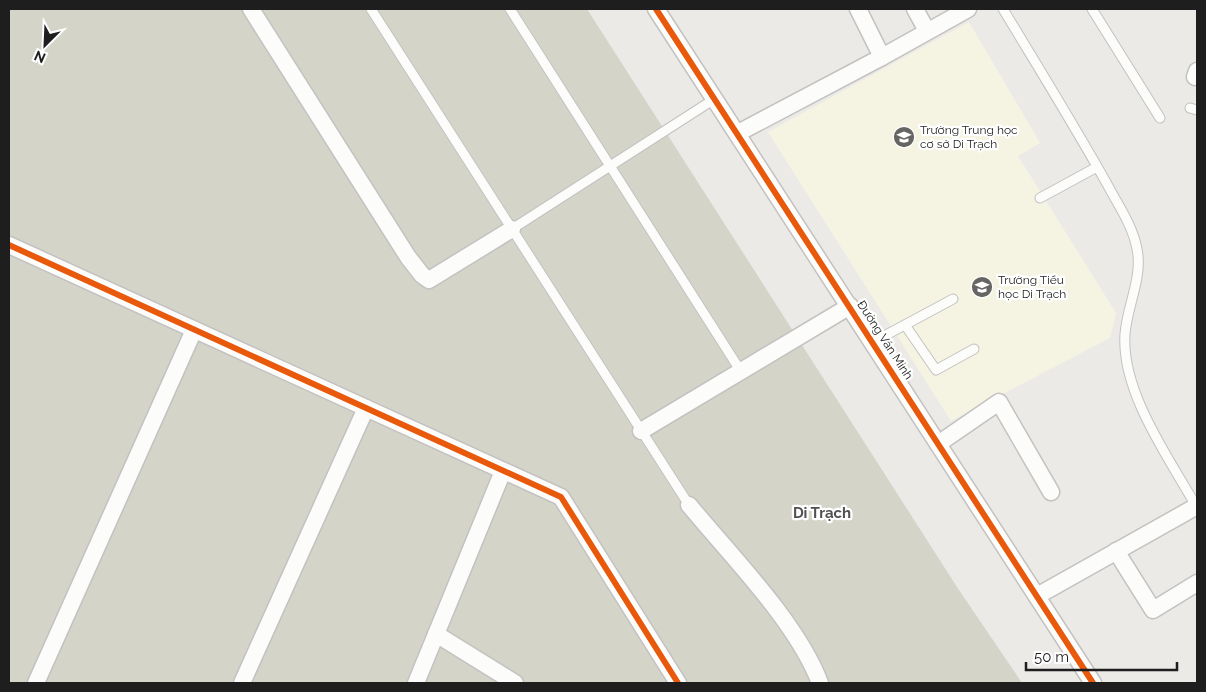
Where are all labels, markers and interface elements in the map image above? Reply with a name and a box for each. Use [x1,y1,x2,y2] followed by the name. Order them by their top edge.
[20,20,70,70] north arrow
[32,47,48,66] text: N
[920,123,1018,151] place label: Trường Trung học cơ sở Di Trạch
[892,125,916,149] school or university icon: Trường Trung học cơ sở Di Trạch
[998,273,1066,301] place label: Trường Tiểu học Di Trạch
[970,275,994,299] school or university icon: Trường Tiểu học Di Trạch
[854,298,916,382] street label: Đường Văn Minh
[793,504,851,522] district label: Di Trạch
[1026,640,1177,672] scale bar
[1034,648,1069,666] text: 50 m

